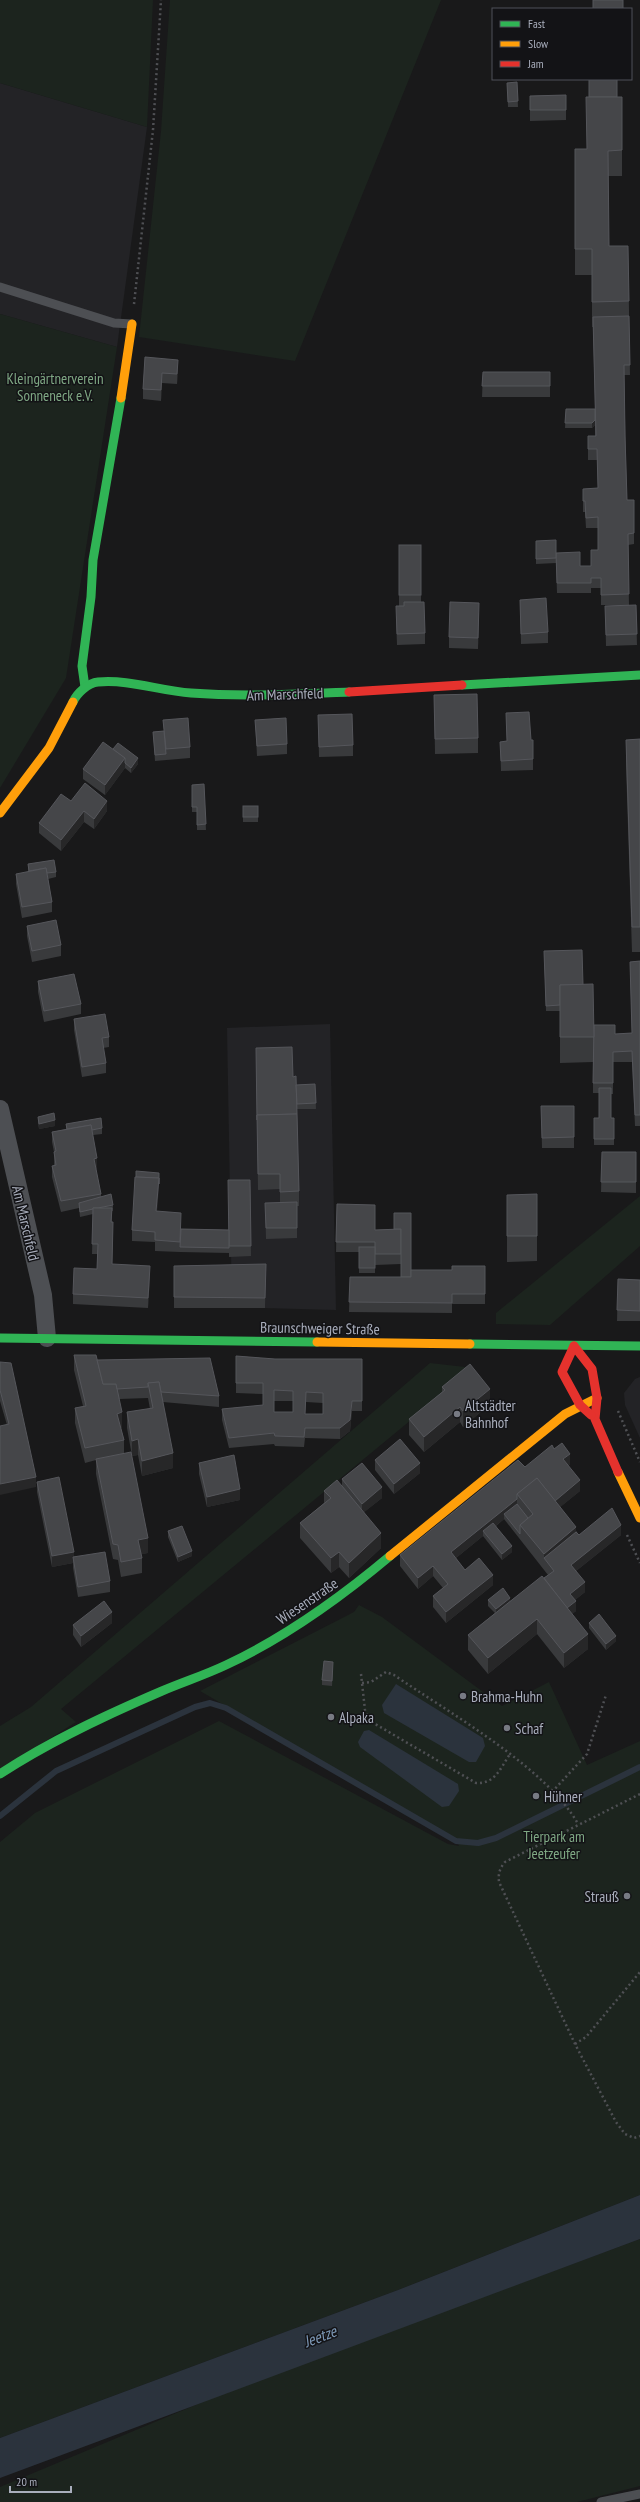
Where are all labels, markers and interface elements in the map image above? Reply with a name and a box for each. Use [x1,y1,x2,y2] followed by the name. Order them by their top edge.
[492,8,632,80] legend
[528,16,546,31] text: Fast
[528,36,549,51] text: Slow
[527,56,544,71] text: Jam
[6,369,104,405] park label: Kleingärtnerverein Sonneneck e.V.
[246,683,324,705] street label: Am Marschfeld
[8,1184,44,1262] street label: Am Marschfeld
[260,1317,380,1339] street label: Braunschweiger Straße
[465,1396,517,1432] place label: Altstädter Bahnhof
[452,1409,462,1419] marker: Altstädter Bahnhof
[273,1573,341,1629] street label: Wiesenstraße
[471,1687,543,1706] place label: Brahma-Huhn
[458,1691,468,1701] marker: Brahma-Huhn
[339,1708,374,1727] place label: Alpaka
[326,1712,336,1722] marker: Alpaka
[515,1719,544,1738] place label: Schaf
[502,1723,512,1733] marker: Schaf
[544,1787,583,1806] place label: Hühner
[531,1791,541,1801] marker: Hühner
[523,1827,585,1863] park label: Tierpark am Jeetzeufer
[585,1887,619,1906] place label: Strauß
[622,1891,632,1901] marker: Strauß
[300,2320,341,2352] water label: Jeetze
[10,2468,71,2494] scale bar
[16,2474,37,2489] text: 20 m

